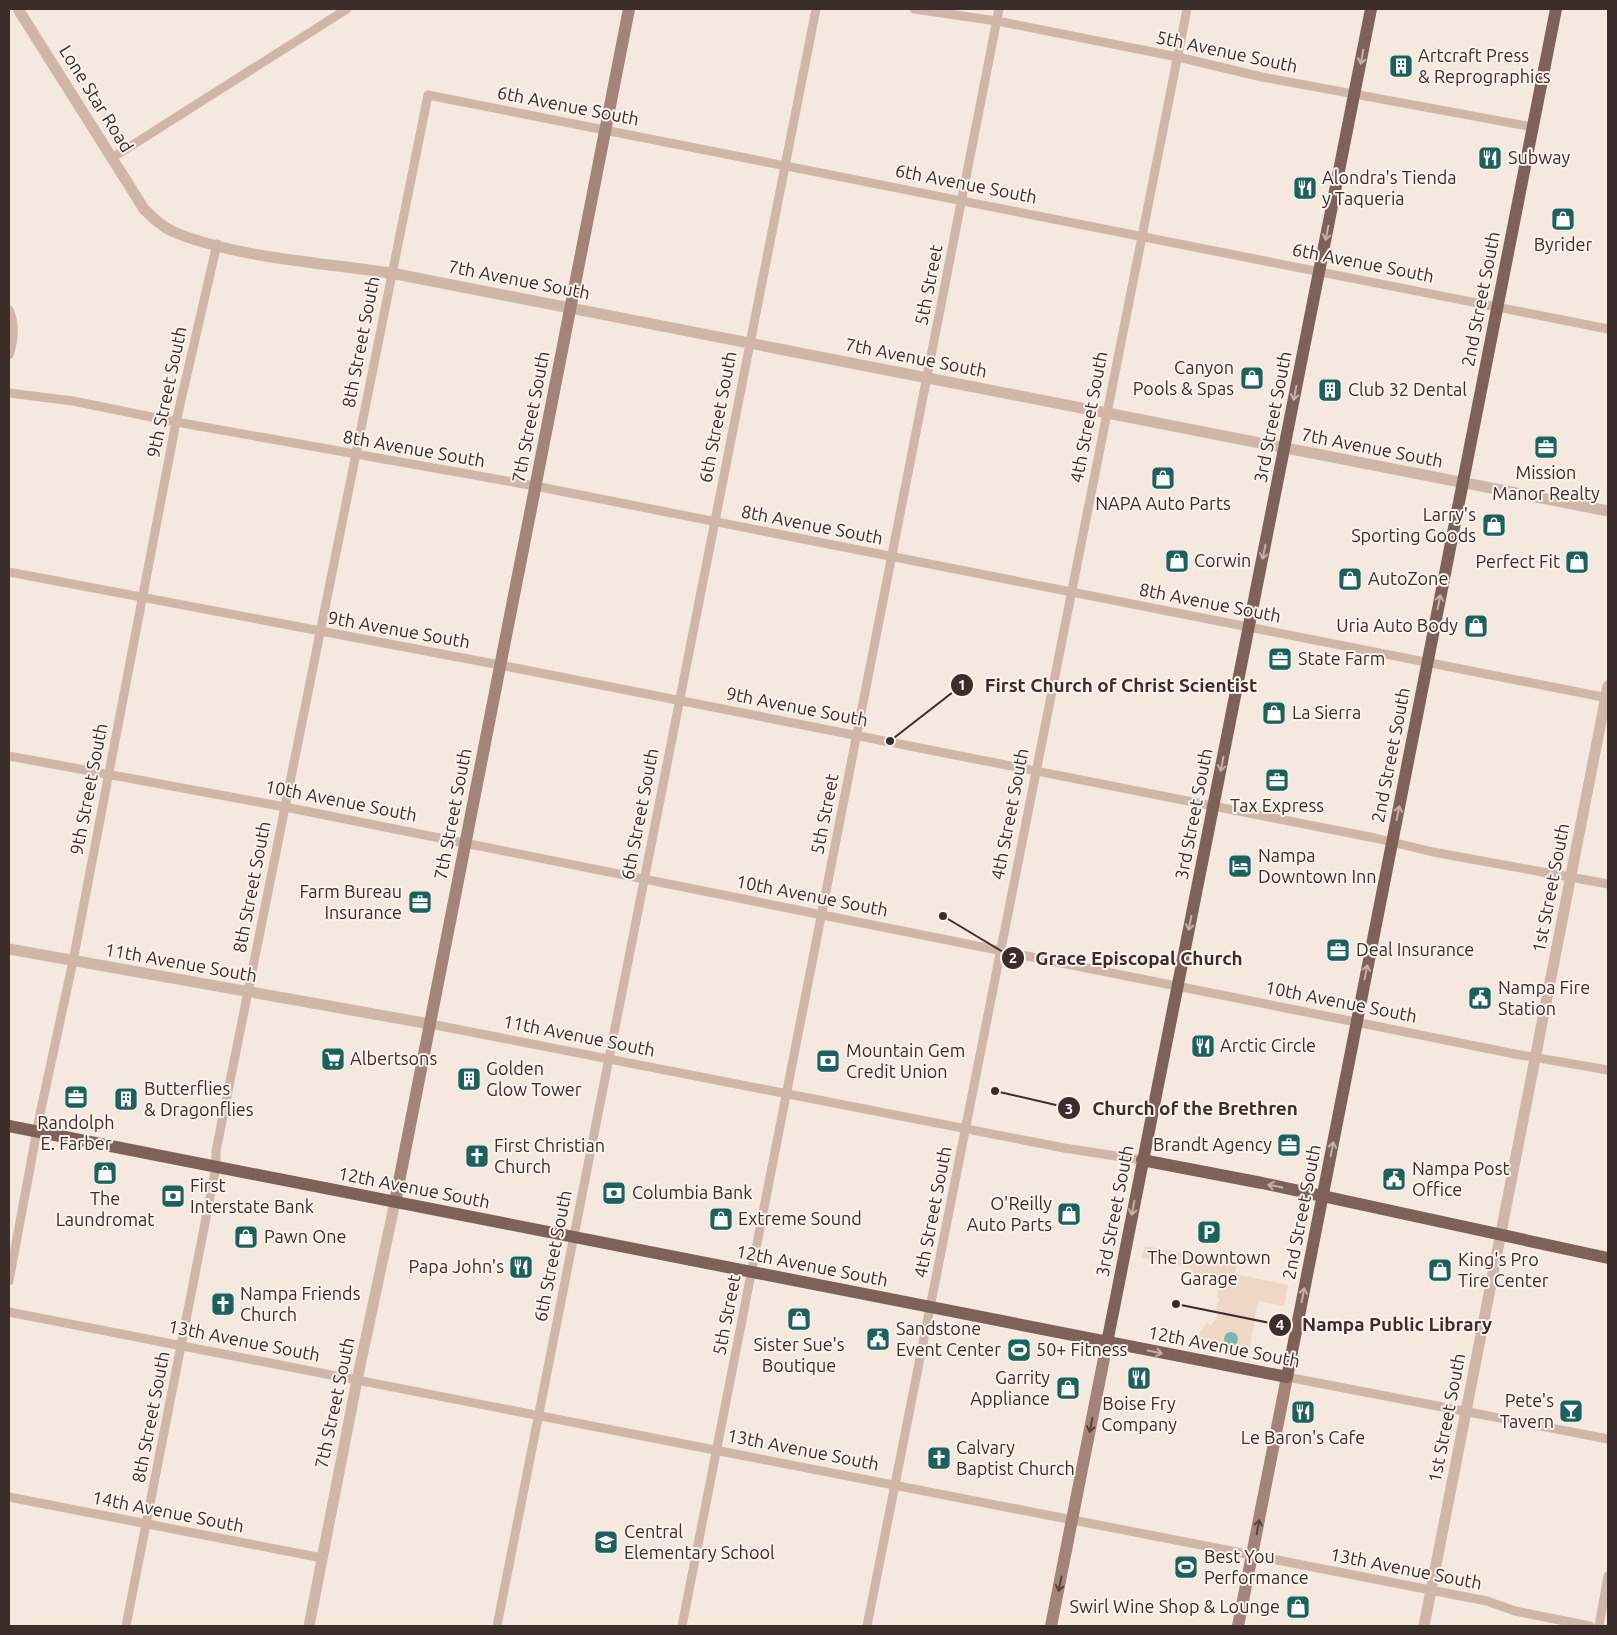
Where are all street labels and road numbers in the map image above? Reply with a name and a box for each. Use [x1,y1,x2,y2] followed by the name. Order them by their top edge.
[1155,26,1300,76] street label: 5th Avenue South
[56,41,138,156] street label: Lone Star Road
[496,81,641,129] street label: 6th Avenue South
[894,159,1039,207] street label: 6th Avenue South
[1457,230,1503,368] street label: 2nd Street South
[1291,238,1436,286] street label: 6th Avenue South
[910,243,946,327] street label: 5th Street
[447,255,592,303] street label: 7th Avenue South
[337,274,383,409] street label: 8th Street South
[142,324,190,459] street label: 9th Street South
[844,333,989,381] street label: 7th Avenue South
[507,349,553,484] street label: 7th Street South
[694,349,740,484] street label: 6th Street South
[1065,349,1111,484] street label: 4th Street South
[1249,349,1295,484] street label: 3rd Street South
[1300,423,1445,471] street label: 7th Avenue South
[342,426,487,470] street label: 8th Avenue South
[740,500,885,548] street label: 8th Avenue South
[1138,578,1283,626] street label: 8th Avenue South
[327,607,472,651] street label: 9th Avenue South
[725,682,870,730] street label: 9th Avenue South
[1367,686,1413,824] street label: 2nd Street South
[65,721,111,856] street label: 9th Street South
[429,746,475,881] street label: 7th Street South
[616,746,662,881] street label: 6th Street South
[986,746,1032,881] street label: 4th Street South
[1170,746,1216,881] street label: 3rd Street South
[806,772,842,856] street label: 5th Street
[264,775,419,825] street label: 10th Avenue South
[228,819,274,954] street label: 8th Street South
[1528,822,1572,954] street label: 1st Street South
[735,870,890,920] street label: 10th Avenue South
[104,939,259,985] street label: 11th Avenue South
[1264,976,1419,1026] street label: 10th Avenue South
[502,1010,657,1060] street label: 11th Avenue South
[1091,1143,1137,1278] street label: 3rd Street South
[1278,1143,1324,1281] street label: 2nd Street South
[909,1144,955,1279] street label: 4th Street South
[337,1162,492,1212] street label: 12th Avenue South
[529,1188,575,1323] street label: 6th Street South
[735,1240,890,1290] street label: 12th Avenue South
[708,1273,744,1357] street label: 5th Street
[167,1315,322,1365] street label: 13th Avenue South
[1147,1321,1302,1371] street label: 12th Avenue South
[310,1335,358,1470] street label: 7th Street South
[127,1349,173,1484] street label: 8th Street South
[1424,1352,1468,1484] street label: 1st Street South
[726,1424,881,1474] street label: 13th Avenue South
[91,1486,246,1536] street label: 14th Avenue South
[1329,1543,1484,1593] street label: 13th Avenue South

